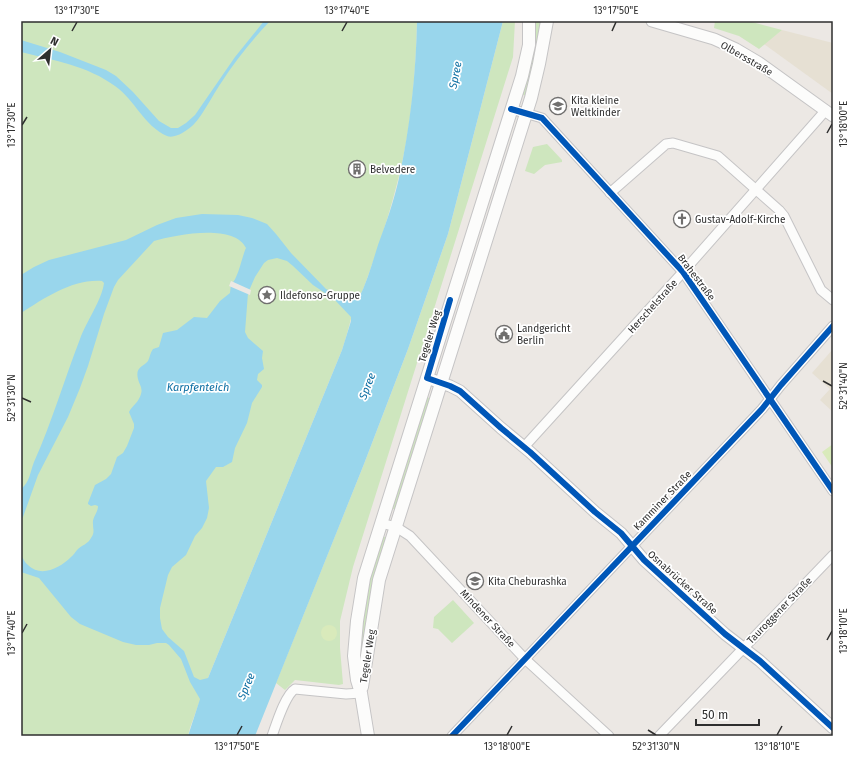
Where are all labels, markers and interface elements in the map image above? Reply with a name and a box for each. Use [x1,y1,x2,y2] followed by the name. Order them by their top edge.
[54,5,100,17] text: 13°17'30"E
[324,5,370,17] text: 13°17'40"E
[593,5,639,17] text: 13°17'50"E
[30,30,70,70] north arrow
[48,34,61,49] text: N
[718,39,775,79] street label: Olbersstraße
[446,60,465,91] water label: Spree
[571,95,620,119] place label: Kita kleine Weltkinder
[548,96,568,116] school or university icon: Kita kleine Weltkinder
[838,101,850,147] text: 13°18'00"E
[6,102,18,148] text: 13°17'30"E
[347,159,367,179] building icon: Belvedere
[370,164,415,176] place label: Belvedere
[672,209,692,229] church icon: Gustav-Adolf-Kirche
[695,214,785,226] place label: Gustav-Adolf-Kirche
[675,252,718,303] street label: Brahestraße
[625,277,680,336] street label: Herschelstraße
[257,285,277,305] place icon: Ildefonso-Gruppe
[280,290,360,302] place label: Ildefonso-Gruppe
[416,308,444,364] street label: Tegeler Weg
[517,323,571,347] place label: Landgericht Berlin
[494,324,514,344] public building icon: Landgericht Berlin
[838,362,850,410] text: 52°31'40"N
[356,371,379,402] water label: Spree
[6,374,18,422] text: 52°31'30"N
[167,381,229,394] water label: Karpfenteich
[631,468,694,533] street label: Kamminer Straße
[645,548,720,617] street label: Osnabrücker Straße
[465,571,485,591] school or university icon: Kita Cheburashka
[745,575,815,647] street label: Tauroggener Straße
[488,576,567,588] place label: Kita Cheburashka
[457,587,517,650] street label: Mindener Straße
[838,608,850,654] text: 13°18'10"E
[6,610,18,656] text: 13°17'40"E
[358,628,378,684] street label: Tegeler Weg
[235,671,258,702] water label: Spree
[696,701,759,727] scale bar
[702,708,728,722] text: 50 m
[214,741,260,753] text: 13°17'50"E
[484,741,530,753] text: 13°18'00"E
[632,741,680,753] text: 52°31'30"N
[754,741,800,753] text: 13°18'10"E

